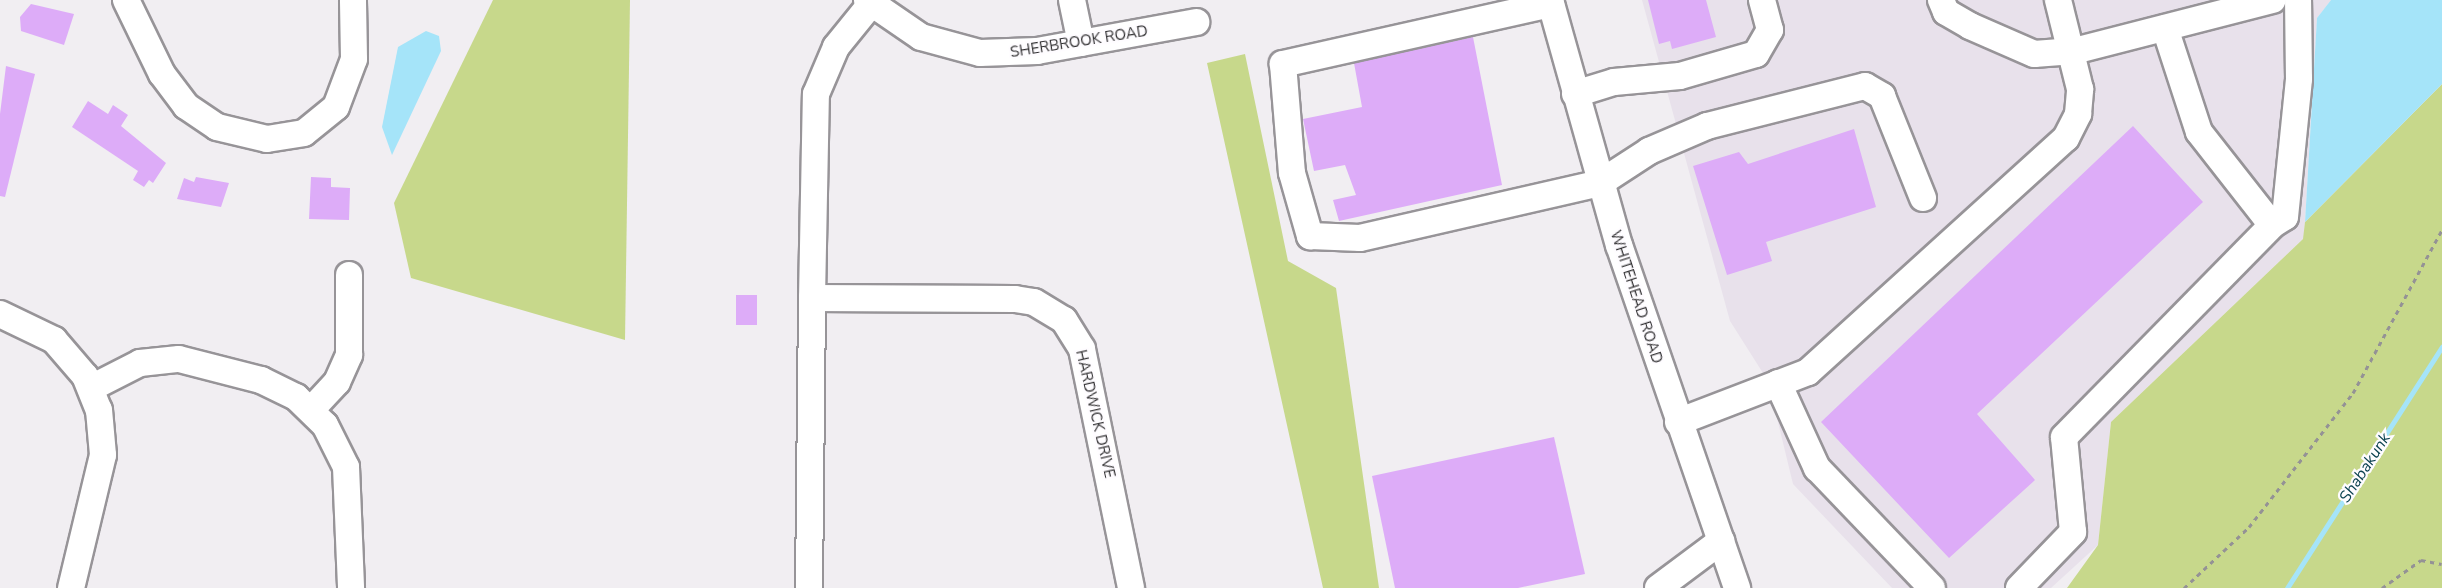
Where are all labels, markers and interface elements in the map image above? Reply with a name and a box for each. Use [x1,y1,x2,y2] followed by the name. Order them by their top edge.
[1009,22,1149,62] street label: SHERBROOK ROAD
[1606,228,1666,366] street label: WHITEHEAD ROAD
[1071,348,1119,480] street label: HARDWICK DRIVE
[2335,430,2395,506] water label: Shabakunk

